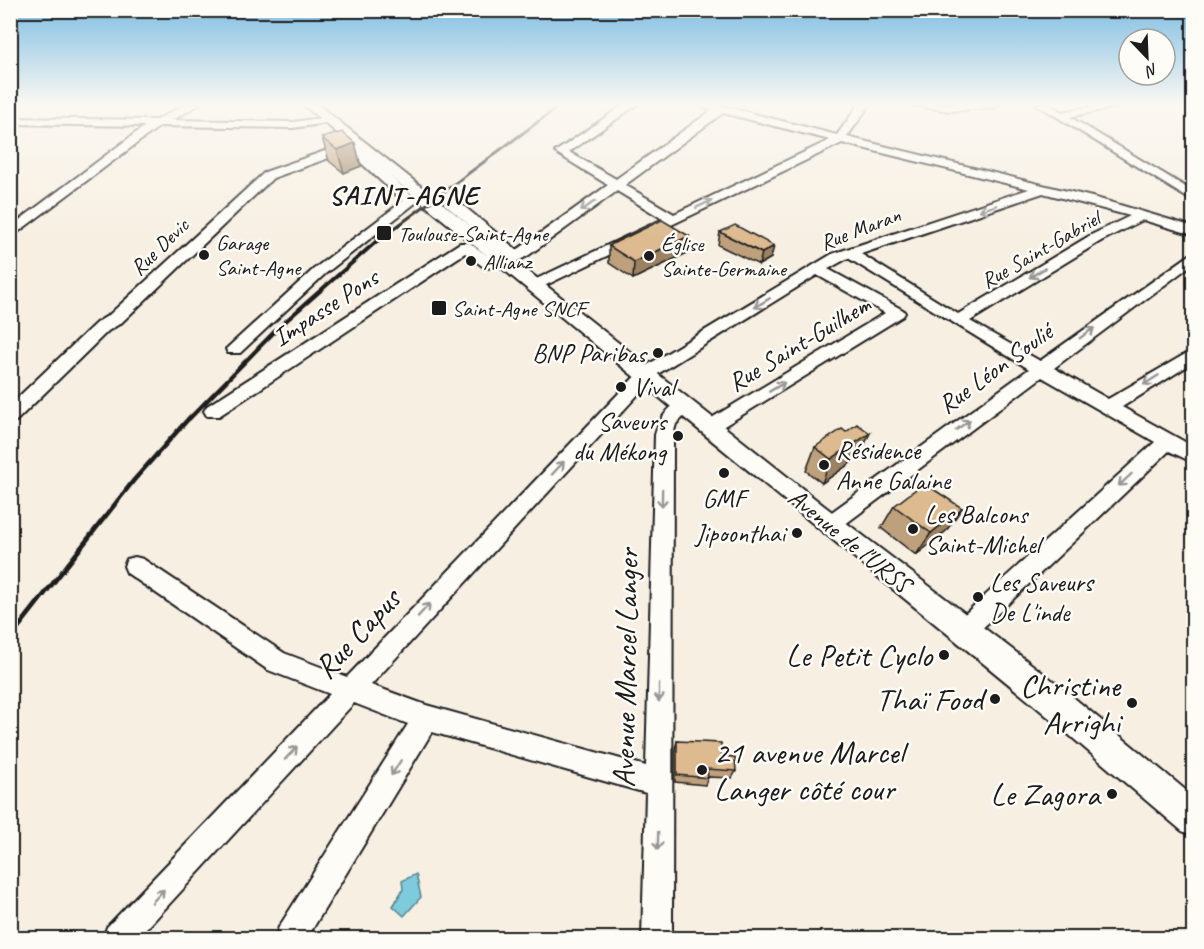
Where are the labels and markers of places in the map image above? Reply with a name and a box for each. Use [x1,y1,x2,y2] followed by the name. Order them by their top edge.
[398,220,550,248] place label: Toulouse-Saint-Agne
[375,224,393,242] marker: Toulouse-Saint-Agne
[216,229,302,282] place label: Garage Saint-Agne
[661,230,788,283] place label: Église Sainte-Germaine
[197,248,211,262] marker: Garage Saint-Agne
[483,248,534,276] place label: Allianz
[642,249,656,263] marker: Église Sainte-Germaine
[464,254,478,268] marker: Allianz
[452,295,591,323] place label: Saint-Agne SNCF
[430,299,448,317] marker: Saint-Agne SNCF
[532,337,648,370] place label: BNP Paribas
[651,346,665,360] marker: BNP Paribas
[633,371,679,404] place label: Vival
[614,380,628,394] marker: Vival
[573,405,668,468] place label: Saveurs du Mékong
[671,429,685,443] marker: Saveurs du Mékong
[836,434,952,497] place label: Résidence Anne Galaine
[817,458,831,472] marker: Résidence Anne Galaine
[717,466,731,480] marker: GMF
[702,482,749,515] place label: GMF
[925,498,1045,561] place label: Les Balcons Saint-Michel
[693,517,788,550] place label: Jipoonthai
[906,522,920,536] marker: Les Balcons Saint-Michel
[790,526,804,540] marker: Jipoonthai
[990,566,1095,629] place label: Les Saveurs De L'inde
[971,590,985,604] marker: Les Saveurs De L'inde
[786,635,934,676] place label: Le Petit Cyclo
[937,648,951,662] marker: Le Petit Cyclo
[1020,665,1124,743] place label: Christine Arrighi
[876,679,987,720] place label: Thaï Food
[988,692,1002,706] marker: Thaï Food
[1125,696,1139,710] marker: Christine Arrighi
[714,732,909,810] place label: 21 avenue Marcel Langer côté cour
[695,763,709,777] marker: 21 avenue Marcel Langer côté cour
[991,774,1102,815] place label: Le Zagora
[1105,787,1119,801] marker: Le Zagora

